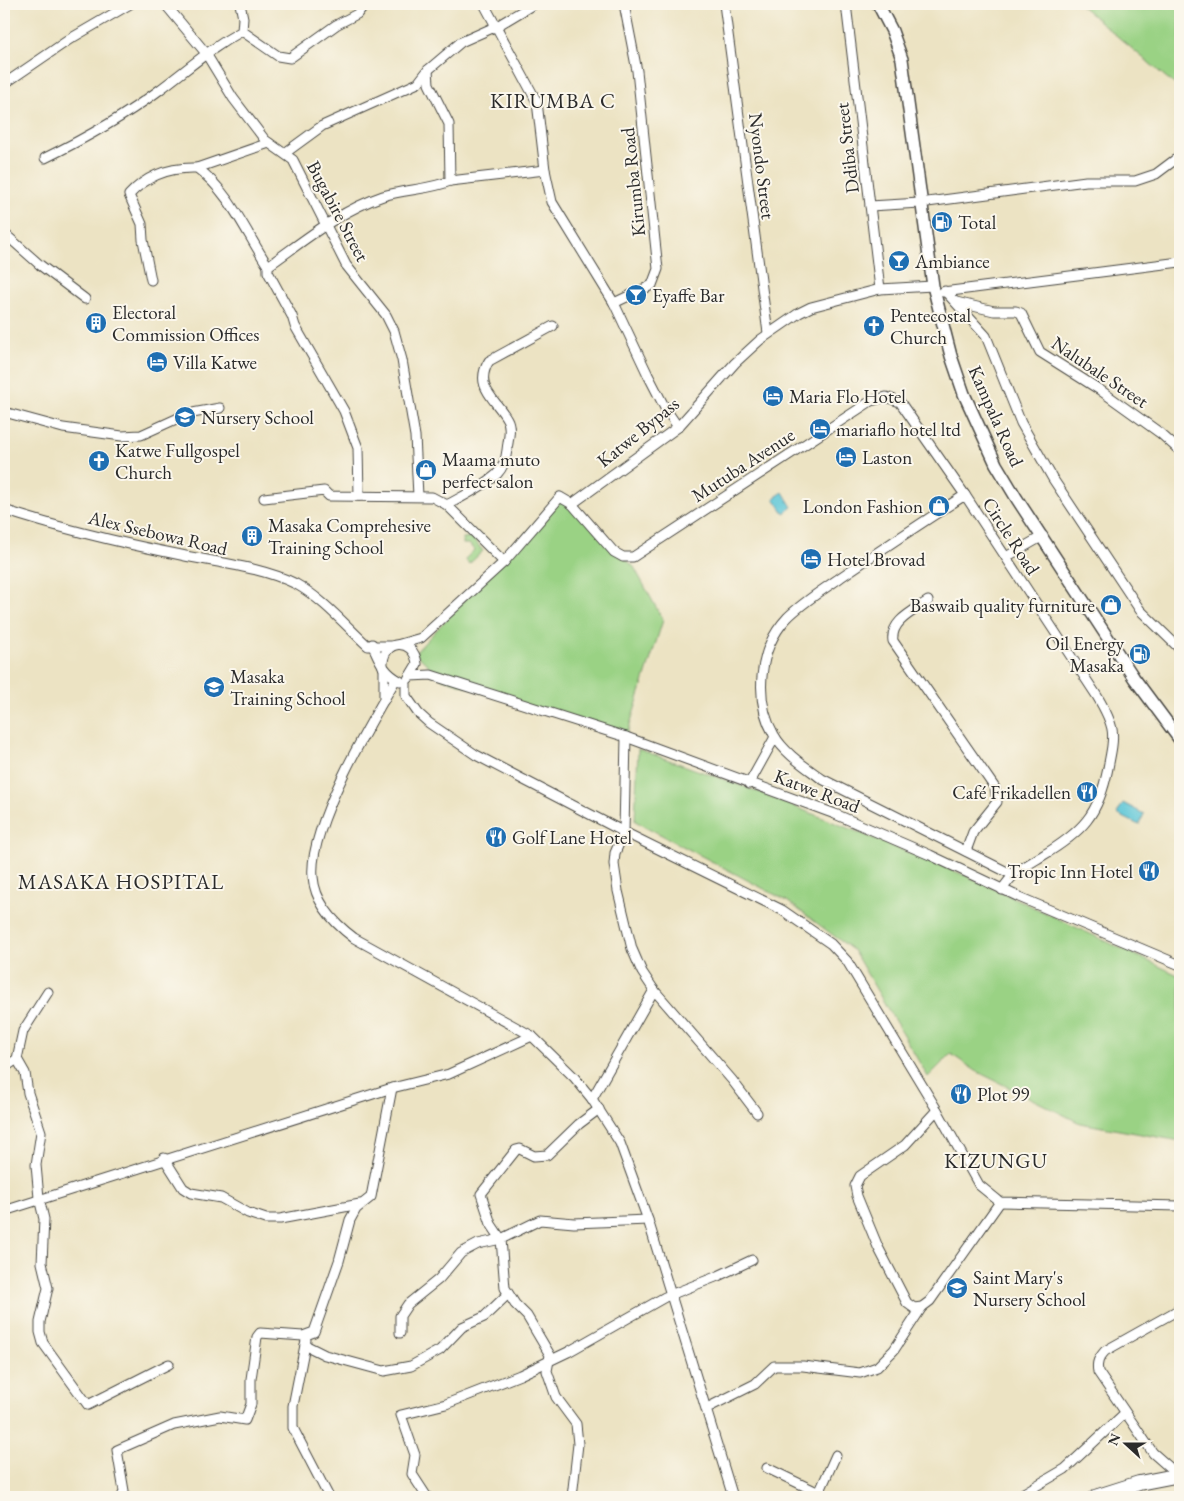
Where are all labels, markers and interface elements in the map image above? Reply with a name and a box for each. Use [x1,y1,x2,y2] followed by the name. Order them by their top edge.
[490,87,616,114] district label: KIRUMBA C
[829,101,865,195] street label: Ddiba Street
[743,111,781,221] street label: Nyondo Street
[615,126,651,238] street label: Kirumba Road
[301,156,375,266] street label: Bugabire Street
[930,210,954,234] fuel station icon: Total
[958,210,997,235] place label: Total
[887,249,911,273] bar icon: Ambiance
[914,249,990,274] place label: Ambiance
[624,283,648,307] bar icon: Eyaffe Bar
[652,283,725,308] place label: Eyaffe Bar
[112,300,259,347] place label: Electoral Commission Offices
[890,303,972,350] place label: Pentecostal Church
[84,311,108,335] building icon: Electoral Commission Offices
[862,314,886,338] church icon: Pentecostal Church
[1047,330,1153,414] street label: Nalubale Street
[145,350,169,374] hotel icon: Villa Katwe
[173,350,257,375] place label: Villa Katwe
[963,362,1030,471] street label: Kampala Road
[761,384,785,408] hotel icon: Maria Flo Hotel
[789,384,906,409] place label: Maria Flo Hotel
[592,391,684,473] street label: Katwe Bypass
[173,405,197,429] school or university icon: Nursery School
[201,405,314,430] place label: Nursery School
[808,417,832,441] hotel icon: mariaflo hotel ltd
[836,417,961,442] place label: mariaflo hotel ltd
[687,422,799,508] street label: Mutuba Avenue
[115,438,240,485] place label: Katwe Fullgospel Church
[834,445,858,469] hotel icon: Laston
[862,445,912,470] place label: Laston
[442,447,540,494] place label: Maama muto perfect salon
[87,449,111,473] church icon: Katwe Fullgospel Church
[414,458,438,482] shop icon: Maama muto perfect salon
[977,492,1046,580] street label: Circle Road
[803,494,923,519] place label: London Fashion
[927,494,951,518] shop icon: London Fashion
[85,505,230,561] street label: Alex Ssebowa Road
[268,513,431,560] place label: Masaka Comprehesive Training School
[240,524,264,548] building icon: Masaka Comprehesive Training School
[799,547,823,571] hotel icon: Hotel Brovad
[827,547,926,572] place label: Hotel Brovad
[910,593,1095,618] place label: Baswaib quality furniture
[1099,593,1123,617] shop icon: Baswaib quality furniture
[1045,631,1125,678] place label: Oil Energy Masaka
[1128,642,1152,666] fuel station icon: Oil Energy Masaka
[230,664,346,711] place label: Masaka Training School
[202,675,226,699] school or university icon: Masaka Training School
[771,763,864,819] street label: Katwe Road
[952,780,1071,805] place label: Café Frikadellen
[1075,780,1099,804] restaurant icon: Café Frikadellen
[484,825,508,849] restaurant icon: Golf Lane Hotel
[512,825,632,850] place label: Golf Lane Hotel
[1007,859,1133,884] place label: Tropic Inn Hotel
[1137,859,1161,883] restaurant icon: Tropic Inn Hotel
[18,868,224,895] district label: MASAKA HOSPITAL
[949,1082,973,1106] restaurant icon: Plot 99
[977,1082,1029,1107] place label: Plot 99
[944,1147,1048,1174] district label: KIZUNGU
[973,1265,1086,1312] place label: Saint Mary's Nursery School
[945,1276,969,1300] school or university icon: Saint Mary's Nursery School
[1102,1418,1152,1468] north arrow
[1103,1430,1125,1448] text: N

